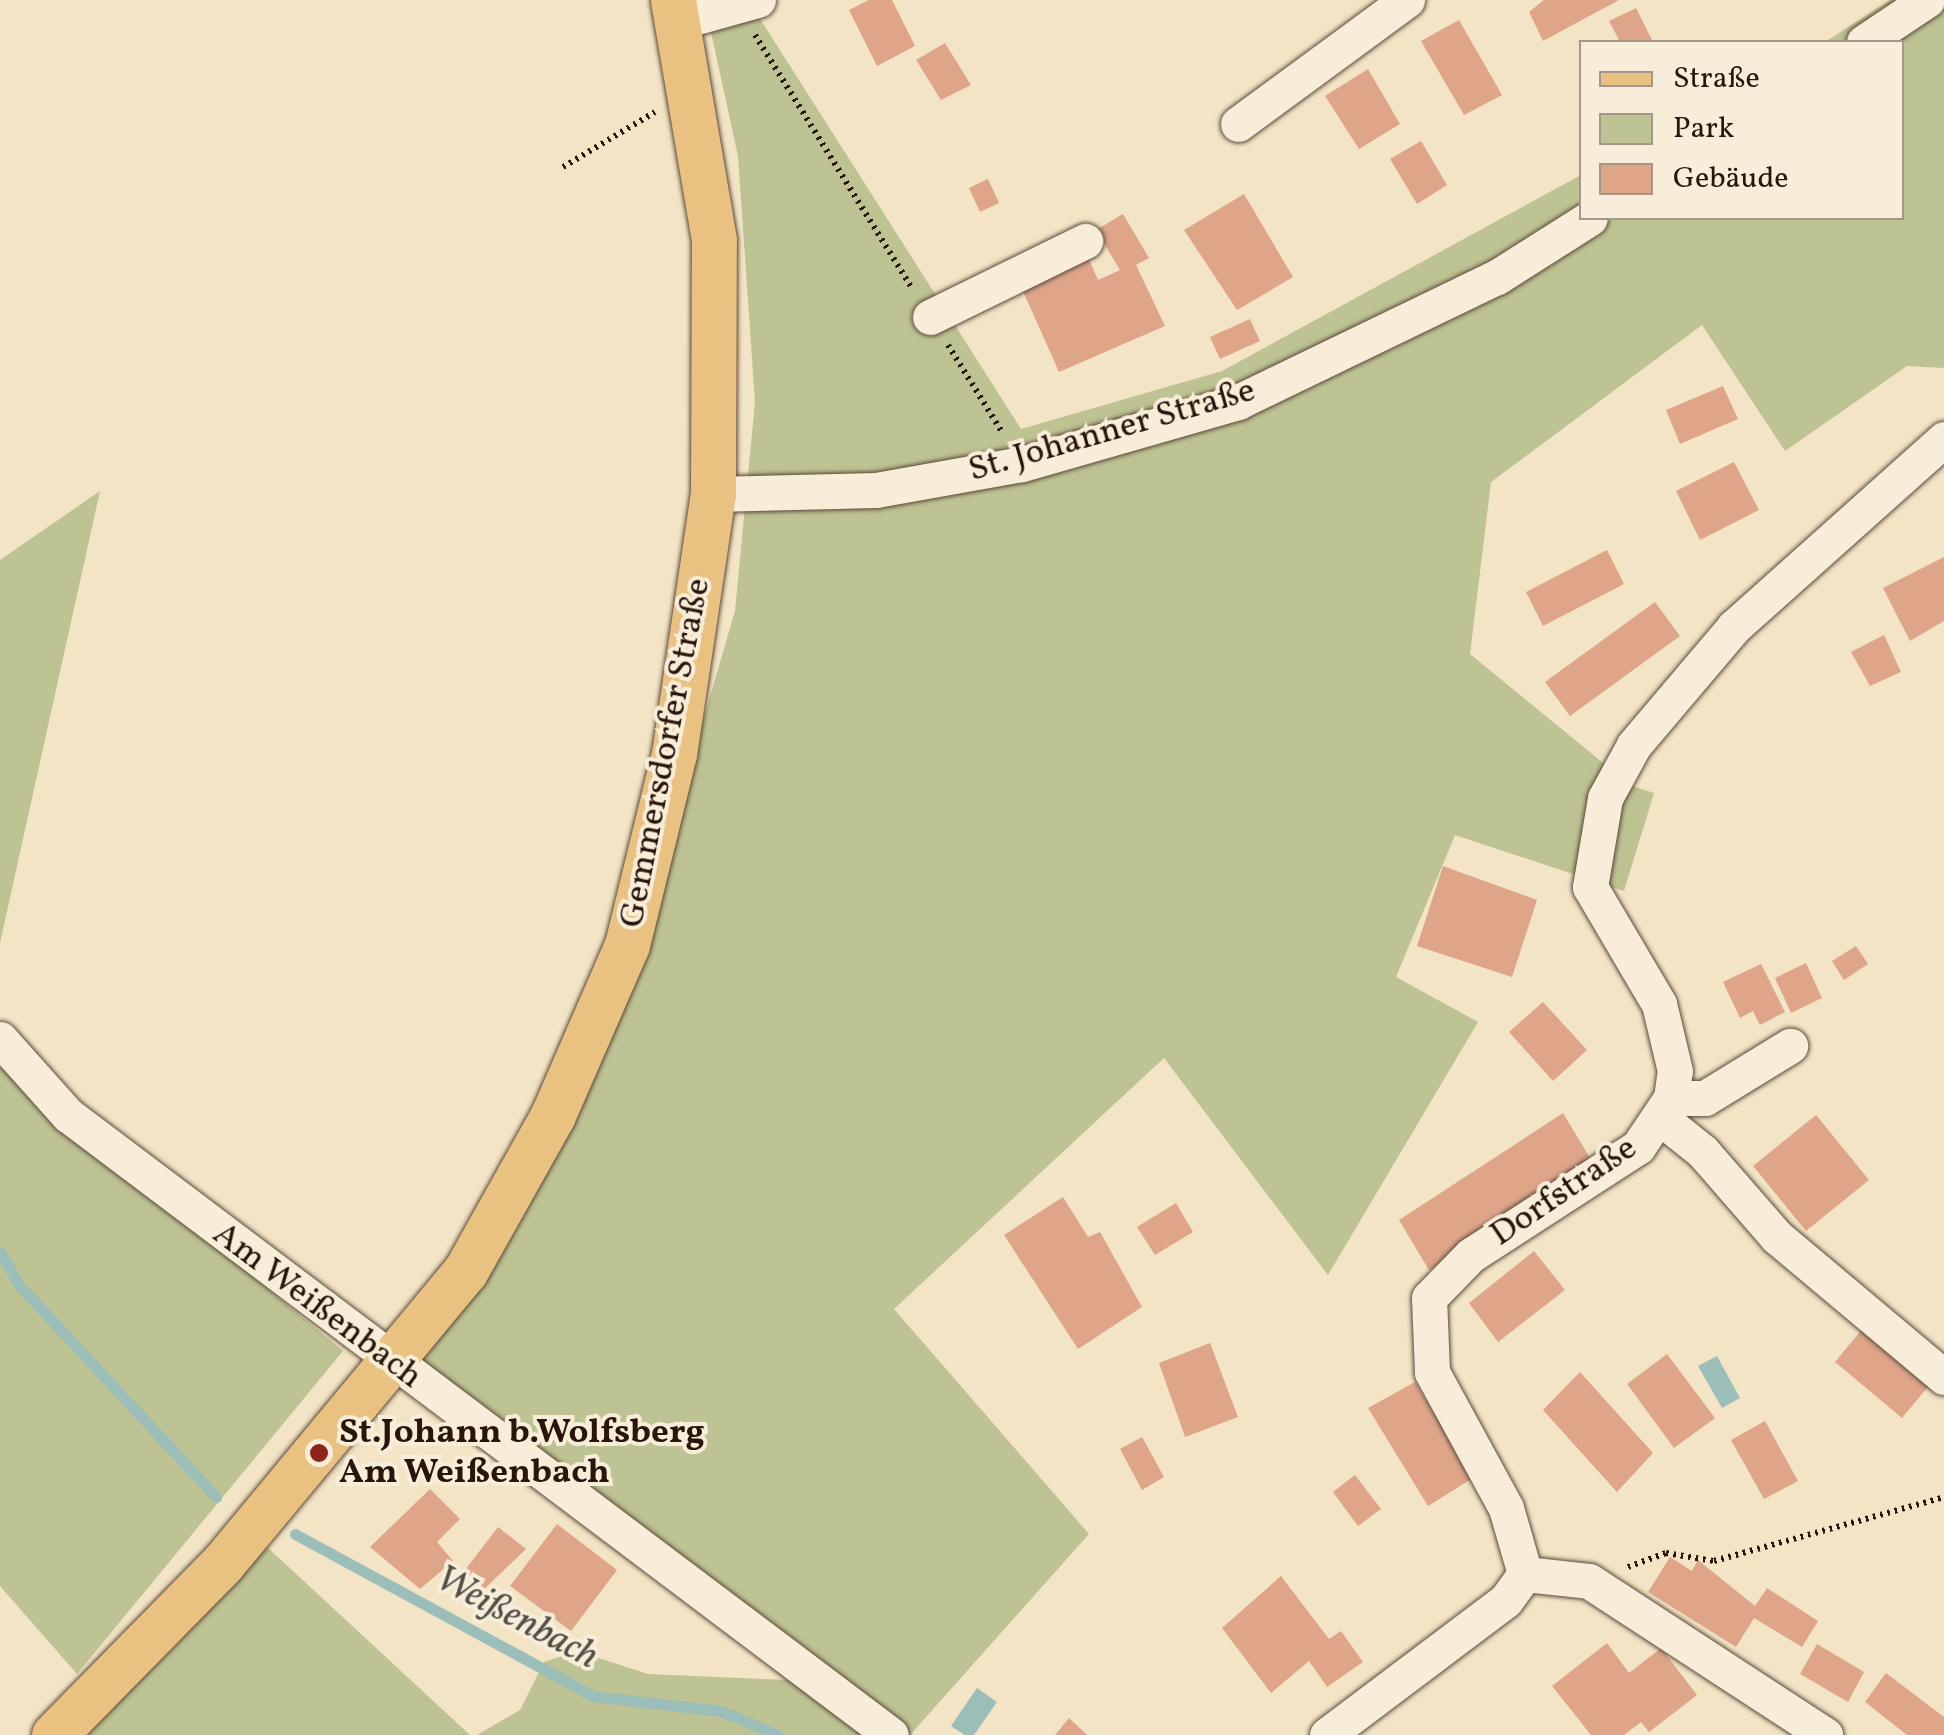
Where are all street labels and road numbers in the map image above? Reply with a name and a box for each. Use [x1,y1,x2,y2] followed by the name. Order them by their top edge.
[964,370,1260,492] street label: St. Johanner Straße
[612,575,720,931] street label: Gemmersdorfer Straße
[1483,1128,1645,1256] street label: Dorfstraße
[203,1213,431,1399] street label: Am Weißenbach

